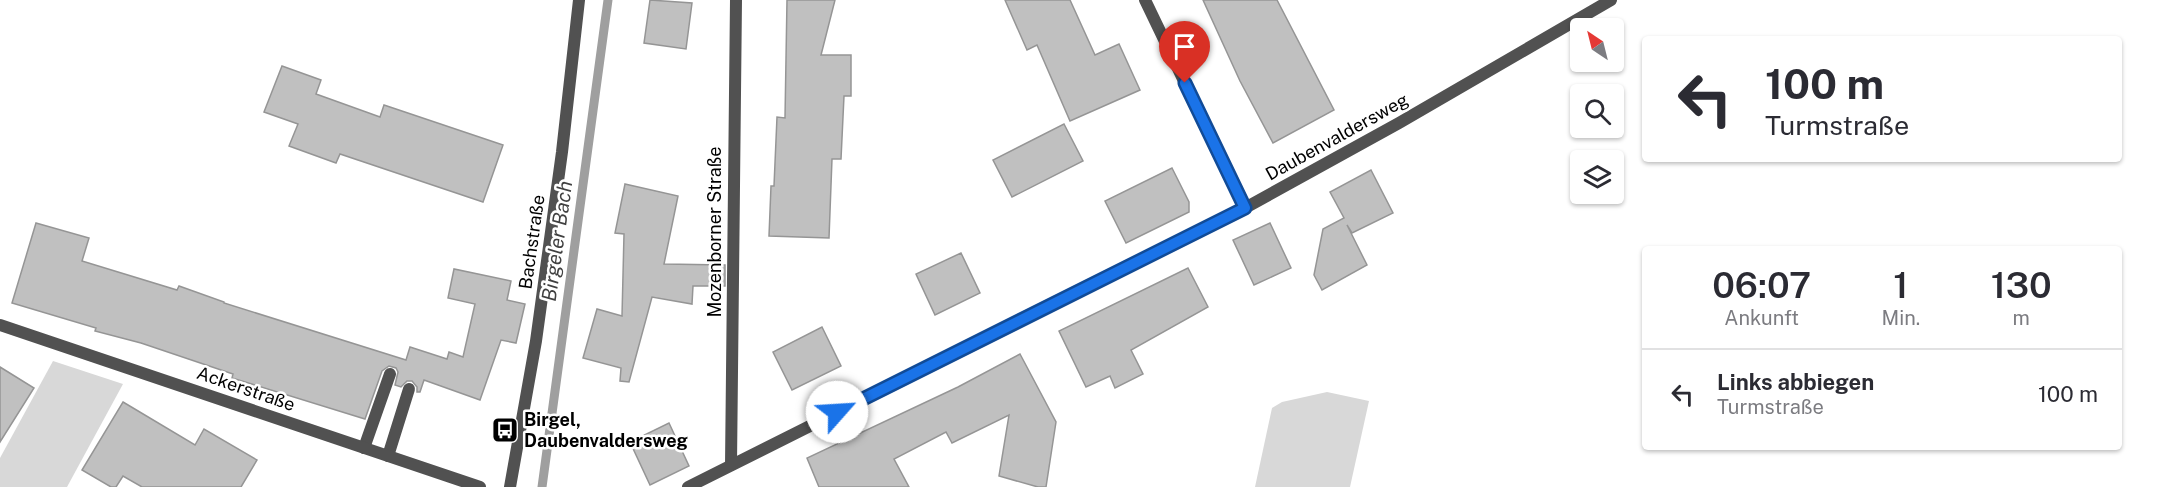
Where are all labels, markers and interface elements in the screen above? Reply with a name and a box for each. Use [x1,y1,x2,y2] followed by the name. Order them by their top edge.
[1570,18,1624,72] north arrow
[1570,18,1624,204] map controls
[1159,21,1210,83] pin
[1168,30,1201,63] icon: arrive
[1765,59,1884,108] text: 100 m
[1666,60,1744,138] icon: left
[1570,84,1624,138] button: search
[1262,89,1412,185] street label: Daubenvaldersweg
[1765,109,1909,141] text: Turmstraße
[704,146,725,318] street label: Mozenborner Straße
[1570,150,1624,204] button: layers
[537,179,577,303] water label: Birgeler Bach
[514,193,549,291] street label: Bachstraße
[1712,264,1811,306] text: 06:07
[1893,264,1908,306] text: 1
[1991,264,2052,306] text: 130
[1724,306,1799,330] text: Ankunft
[1881,306,1920,330] text: Min.
[2012,306,2030,330] text: m
[194,362,298,415] street label: Ackerstraße
[1717,369,1874,395] text: Links abbiegen
[1666,378,1699,411] icon: left
[805,380,869,444] position arrow
[2038,381,2098,407] text: 100 m
[1717,395,1824,419] text: Turmstraße
[524,409,688,451] place label: Birgel, Daubenvaldersweg
[490,415,520,445] bus stop icon: Birgel, Daubenvaldersweg

